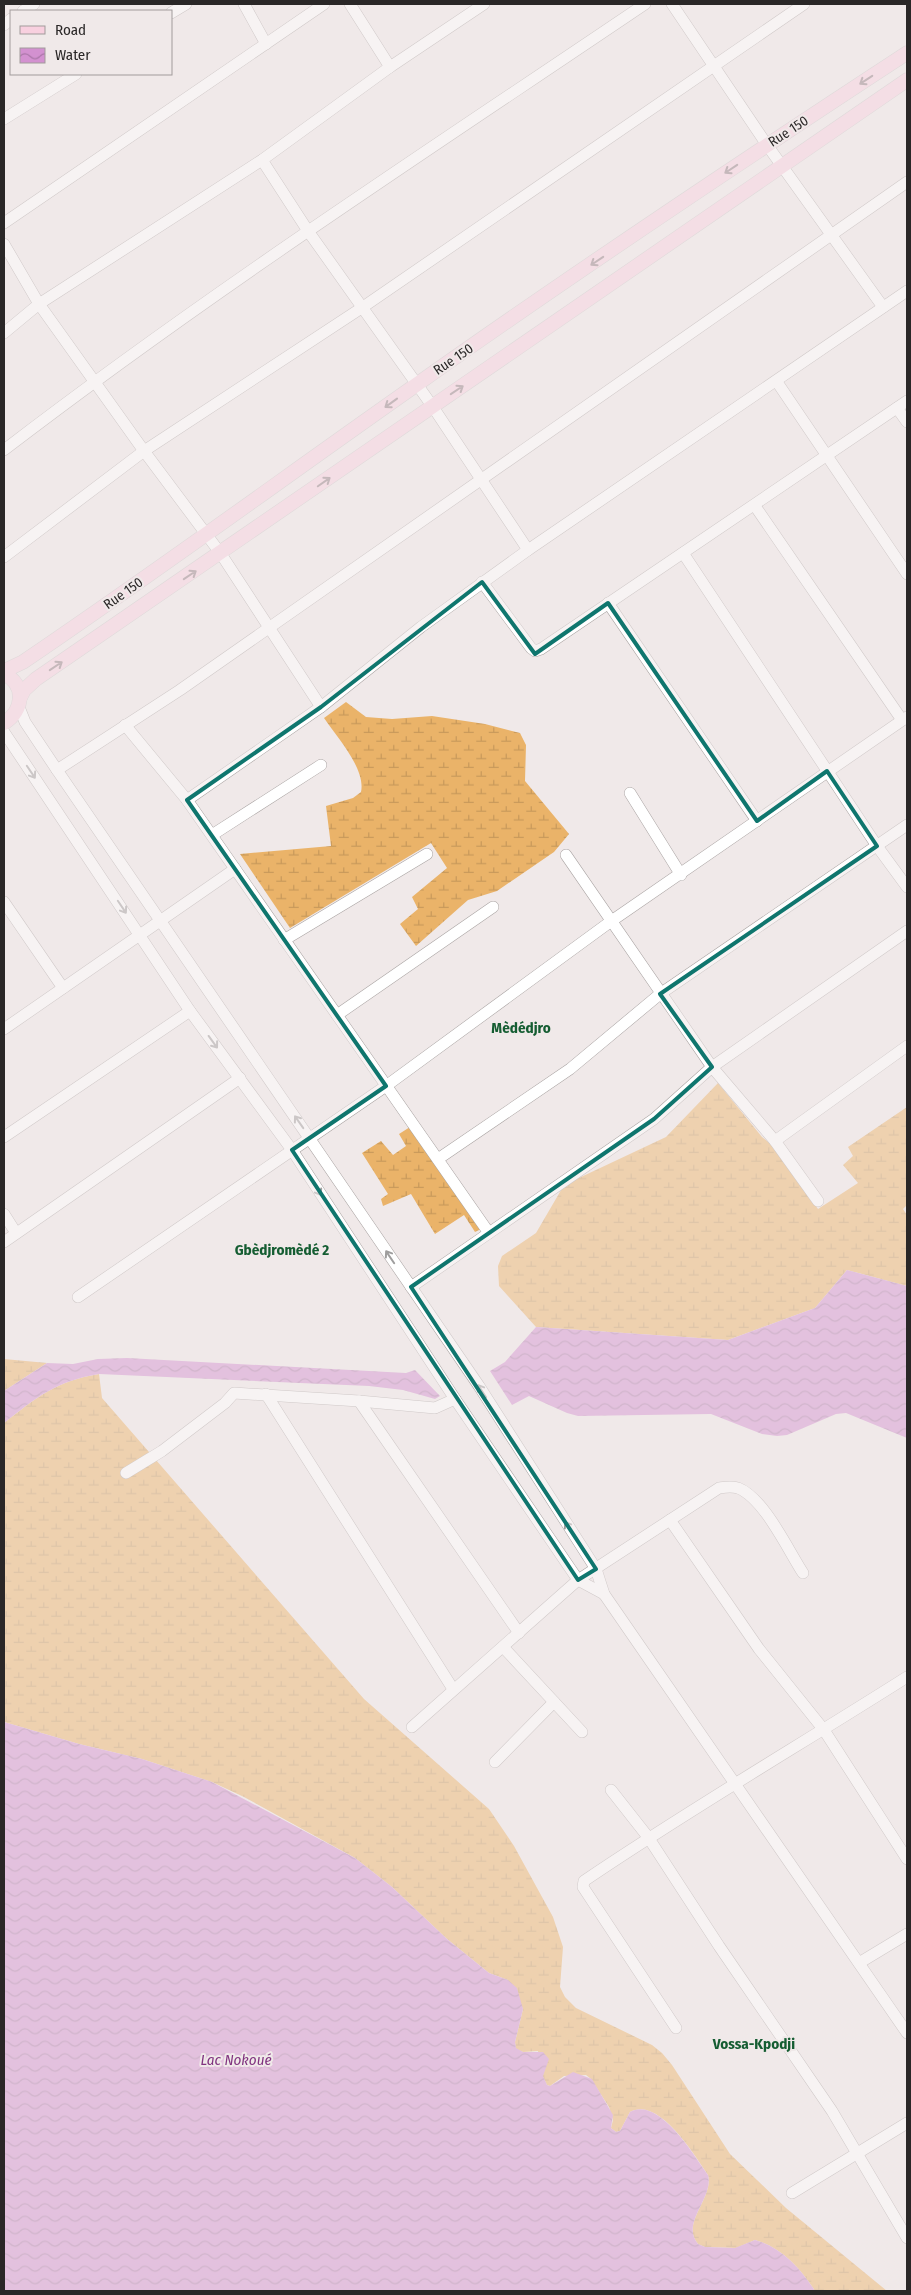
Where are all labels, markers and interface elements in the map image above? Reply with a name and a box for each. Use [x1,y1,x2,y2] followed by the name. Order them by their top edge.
[10,10,172,75] legend
[55,21,86,39] text: Road
[55,46,91,64] text: Water
[860,75,874,85] one-way arrow
[765,112,811,151] street label: Rue 150
[724,164,738,175] one-way arrow
[590,256,604,266] one-way arrow
[430,340,476,379] street label: Rue 150
[450,385,464,395] one-way arrow
[384,398,398,408] one-way arrow
[317,477,331,487] one-way arrow
[183,570,197,580] one-way arrow
[100,574,146,613] street label: Rue 150
[48,661,62,671] one-way arrow
[26,765,36,779] one-way arrow
[117,900,127,914] one-way arrow
[491,1019,551,1037] district label: Mèdédjro
[208,1035,218,1049] one-way arrow
[294,1115,304,1129] one-way arrow
[312,1181,322,1195] one-way arrow
[235,1241,329,1259] district label: Gbèdjromèdé 2
[385,1250,395,1264] one-way arrow
[476,1384,487,1398] one-way arrow
[564,1521,574,1535] one-way arrow
[712,2035,795,2053] district label: Vossa-Kpodji
[200,2051,272,2069] water label: Lac Nokoué

